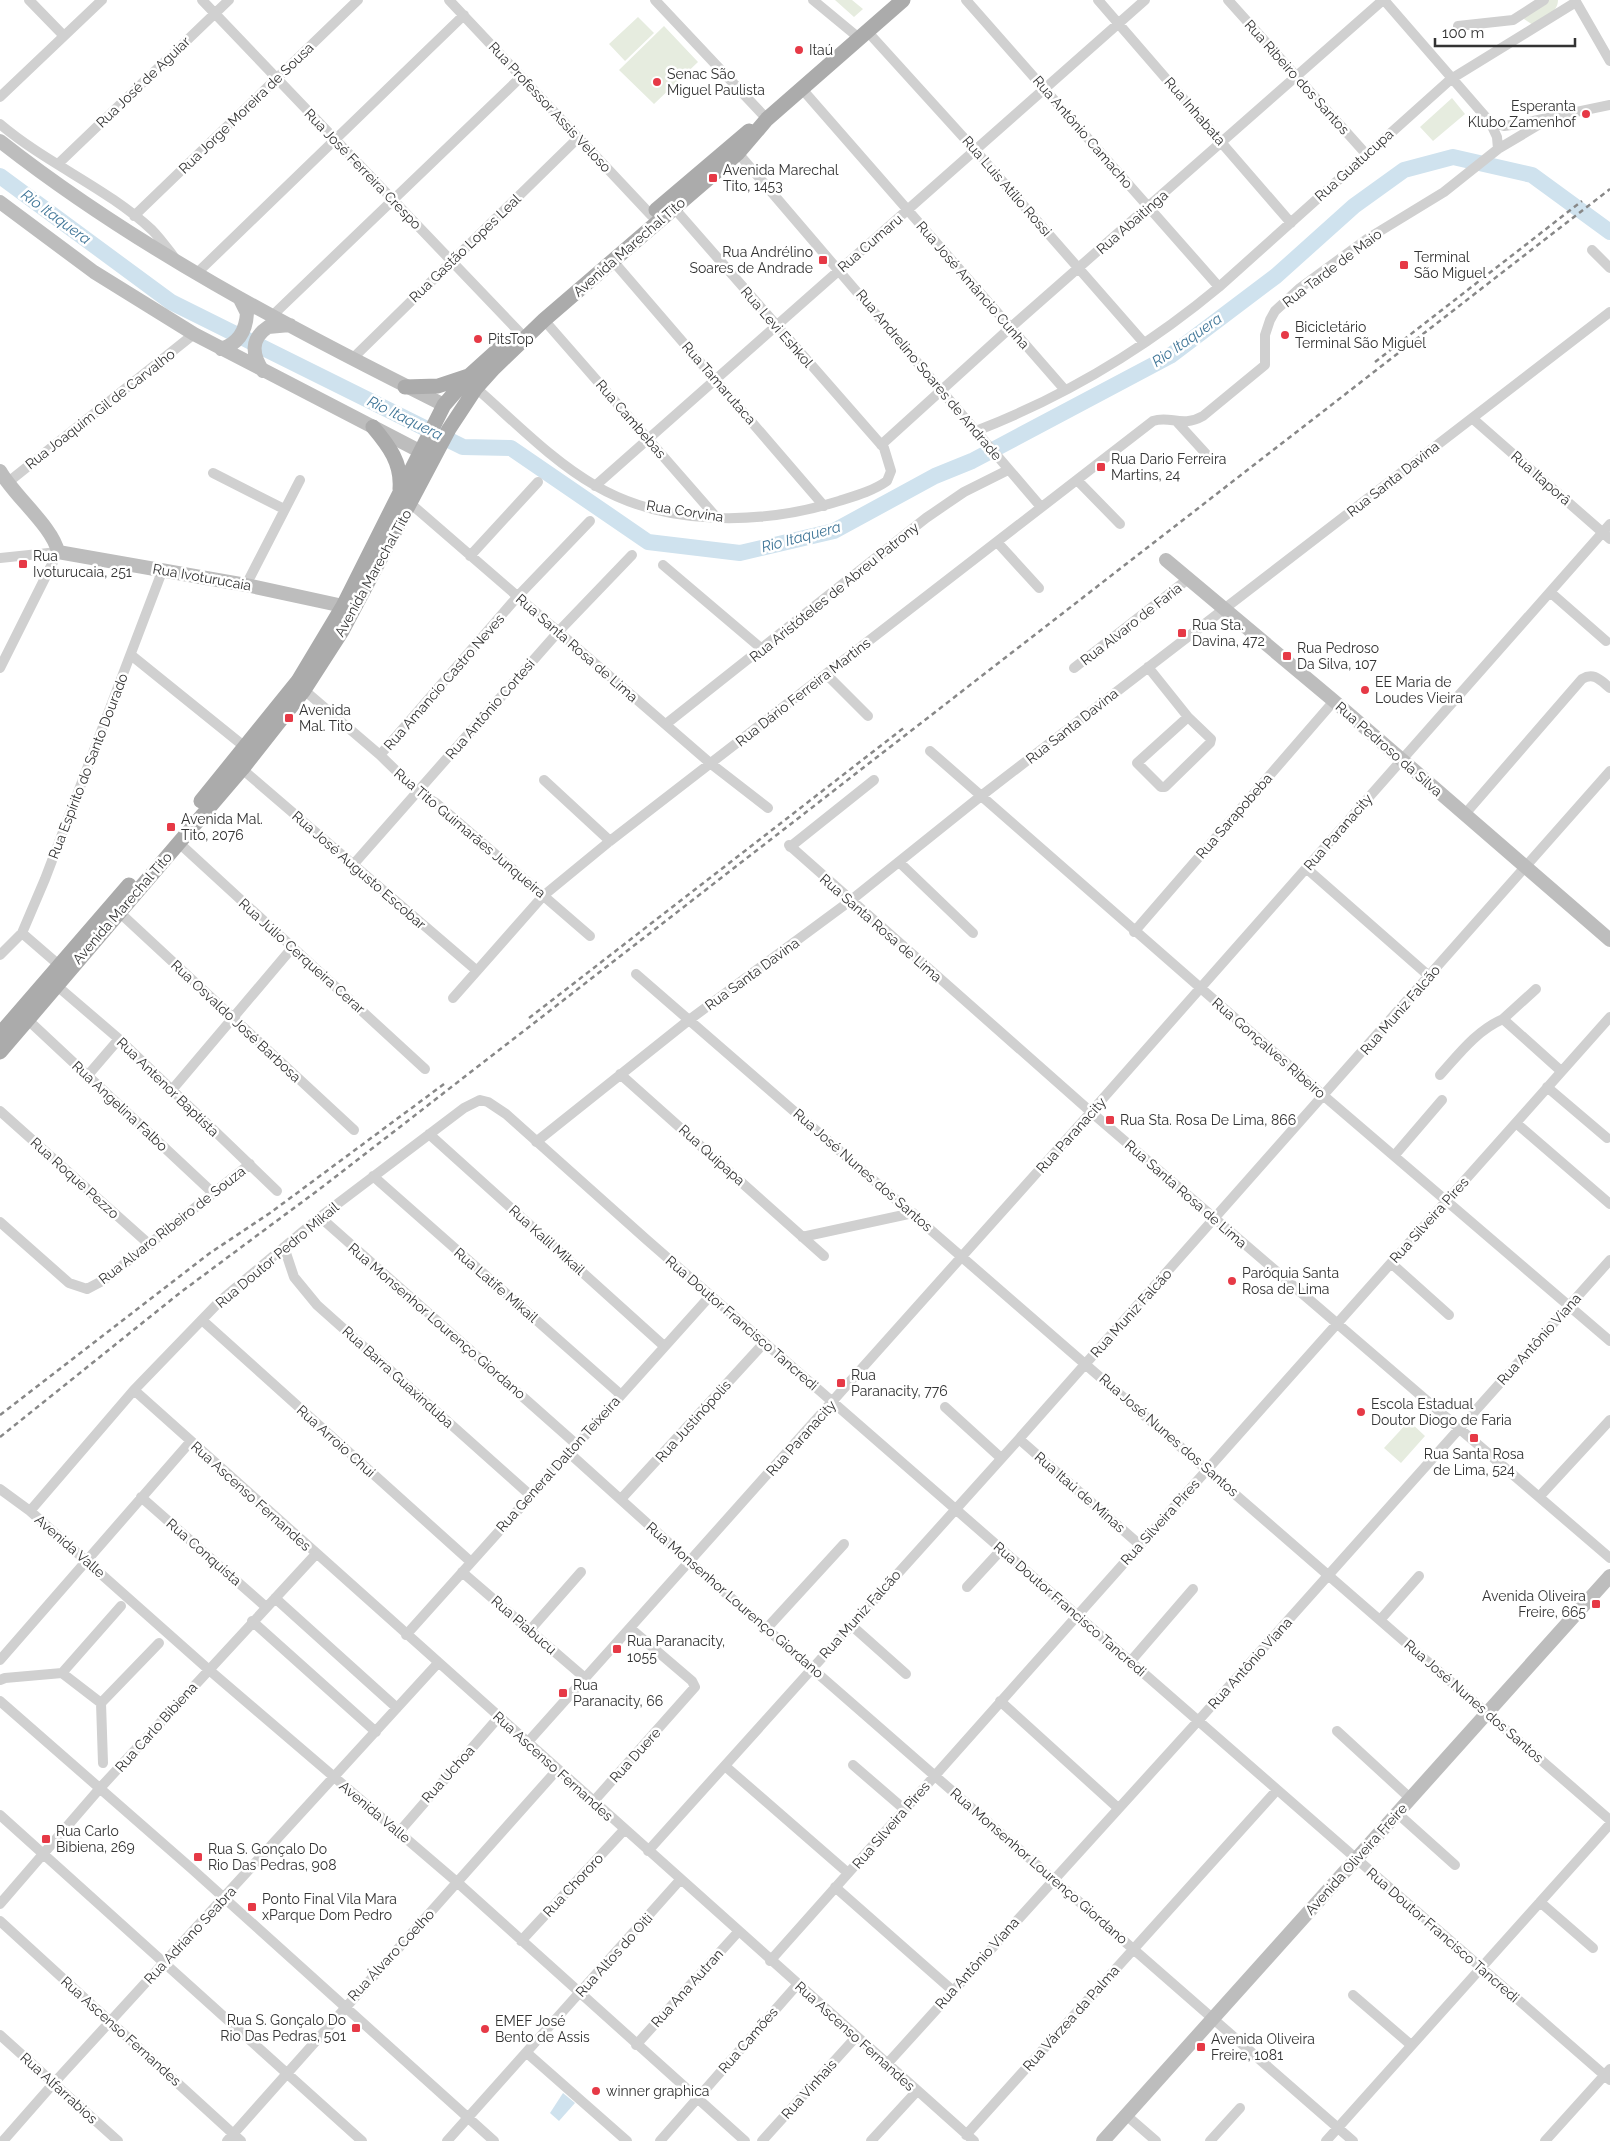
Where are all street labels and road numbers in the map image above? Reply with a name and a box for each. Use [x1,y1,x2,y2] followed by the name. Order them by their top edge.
[1241,16,1353,138] street label: Rua Ribeiro dos Santos
[93,33,193,131] street label: Rua José de Aguiar
[175,39,317,177] street label: Rua Jorge Moreira de Sousa
[485,39,615,175] street label: Rua Professor Assis Veloso
[1030,73,1136,191] street label: Rua Antônio Camacho
[1161,74,1229,148] street label: Rua Inhabata
[301,106,425,232] street label: Rua José Ferreira Crespo
[1312,126,1396,204] street label: Rua Guatucupa
[959,133,1055,239] street label: Rua Luis Atílio Rossi
[1093,187,1171,257] street label: Rua Abaitinga
[406,191,524,305] street label: Rua Gastão Lopes Leal
[570,194,688,300] street label: Avenida Marechal Tito
[834,211,906,275] street label: Rua Cumaru
[913,218,1033,352] street label: Rua José Amâncio Cunha
[1279,226,1385,310] street label: Rua Tarde de Maio
[738,284,816,371] street label: Rua Levi Eshkol
[853,286,1005,464] street label: Rua Andrelino Soares de Andrade
[679,338,759,428] street label: Rua Tamarutaca
[22,346,178,472] street label: Rua Joaquim Gil de Carvalho
[593,377,670,462] street label: Rua Cambebas
[1344,438,1442,520] street label: Rua Santa Davina
[1508,448,1574,508] street label: Rua Itaporâ
[645,497,725,525] street label: Rua Corvina
[331,507,415,639] street label: Avenida Marechal Tito
[746,519,922,665] street label: Rua Aristóteles de Abreu Patrony
[152,560,252,594] street label: Rua Ivoturucaia
[1077,580,1185,668] street label: Rua Alvaro de Faria
[513,591,641,705] street label: Rua Santa Rosa de Lima
[381,611,508,753] street label: Rua Amancio Castro Neves
[733,634,874,750] street label: Rua Dário Ferreira Martins
[442,656,538,762] street label: Rua Antônio Cortesi
[45,671,131,861] street label: Rua Espírito do Santo Dourado
[1023,685,1121,767] street label: Rua Santa Davina
[1333,698,1445,800] street label: Rua Pedroso da Silva
[391,765,549,901] street label: Rua Tito Guimarães Junqueira
[1193,770,1275,862] street label: Rua Sarapobeba
[1300,790,1376,874] street label: Rua Paranacity
[289,808,429,932] street label: Rua José Augusto Escobar
[69,849,175,967] street label: Avenida Marechal Tito
[817,871,945,985] street label: Rua Santa Rosa de Lima
[236,895,368,1017] street label: Rua Júlio Cerqueira Cerar
[702,935,802,1013] street label: Rua Santa Davina
[168,957,304,1085] street label: Rua Osvaldo José Barbosa
[1357,962,1443,1058] street label: Rua Muniz Falcão
[1209,994,1329,1102] street label: Rua Gonçalves Ribeiro
[114,1034,222,1140] street label: Rua Antenor Baptista
[69,1058,171,1154] street label: Rua Angelina Falbo
[1033,1094,1109,1176] street label: Rua Paranacity
[790,1105,936,1235] street label: Rua José Nunes dos Santos
[676,1121,748,1189] street label: Rua Quipapa
[28,1134,122,1222] street label: Rua Roque Pezzo
[1122,1137,1250,1251] street label: Rua Santa Rosa de Lima
[96,1163,248,1287] street label: Rua Alvaro Ribeiro de Souza
[1386,1174,1472,1266] street label: Rua Silveira Pires
[212,1199,342,1311] street label: Rua Doutor Pedro Mikail
[506,1202,588,1278] street label: Rua Kalil Mikail
[345,1240,529,1402] street label: Rua Monsenhor Lourenço Giordano
[451,1244,541,1326] street label: Rua Latife Mikail
[663,1253,821,1393] street label: Rua Doutor Francisco Tancredi
[1087,1266,1175,1360] street label: Rua Muniz Falcão
[1494,1290,1584,1388] street label: Rua Antônio Viana
[339,1323,457,1431] street label: Rua Barra Guaxinduba
[1096,1370,1242,1500] street label: Rua José Nunes dos Santos
[652,1377,734,1465] street label: Rua Justinópolis
[493,1393,623,1535] street label: Rua General Dalton Teixeira
[763,1397,839,1479] street label: Rua Paranacity
[294,1402,378,1480] street label: Rua Arroio Chui
[188,1438,314,1554] street label: Rua Ascenso Fernandes
[1032,1448,1129,1536] street label: Rua Itaú de Minas
[1117,1476,1203,1568] street label: Rua Silveira Pires
[32,1511,108,1581] street label: Avenida Valle
[163,1515,245,1589] street label: Rua Conquista
[643,1519,827,1681] street label: Rua Monsenhor Lourenço Giordano
[991,1539,1149,1679] street label: Rua Doutor Francisco Tancredi
[816,1567,904,1661] street label: Rua Muniz Falcão
[488,1592,560,1658] street label: Rua Piabucu
[1205,1614,1295,1712] street label: Rua Antônio Viana
[1401,1636,1547,1766] street label: Rua José Nunes dos Santos
[112,1679,200,1775] street label: Rua Carlo Bibiena
[490,1708,616,1824] street label: Rua Ascenso Fernandes
[606,1724,664,1786] street label: Rua Duere
[418,1742,478,1806] street label: Rua Uchoa
[336,1778,414,1846] street label: Avenida Valle
[849,1778,933,1872] street label: Rua Silveira Pires
[947,1785,1131,1947] street label: Rua Monsenhor Lourenço Giordano
[1302,1800,1410,1918] street label: Avenida Oliveira Freire
[540,1850,606,1920] street label: Rua Chororo
[1364,1865,1522,2005] street label: Rua Doutor Francisco Tancredi
[141,1883,239,1987] street label: Rua Adriano Seabra
[344,1905,437,2004] street label: Rua Álvaro Coelho
[572,1910,656,2000] street label: Rua Altos do Oiti
[932,1914,1022,2012] street label: Rua Antônio Viana
[648,1946,726,2030] street label: Rua Ana Autran
[1020,1962,1122,2074] street label: Rua Várzea da Palma
[58,1973,184,2089] street label: Rua Ascenso Fernandes
[792,1978,918,2094] street label: Rua Ascenso Fernandes
[715,2004,781,2076] street label: Rua Camões
[17,2049,101,2127] street label: Rua Alfarrabios
[778,2056,840,2122] street label: Rua Vinhais

